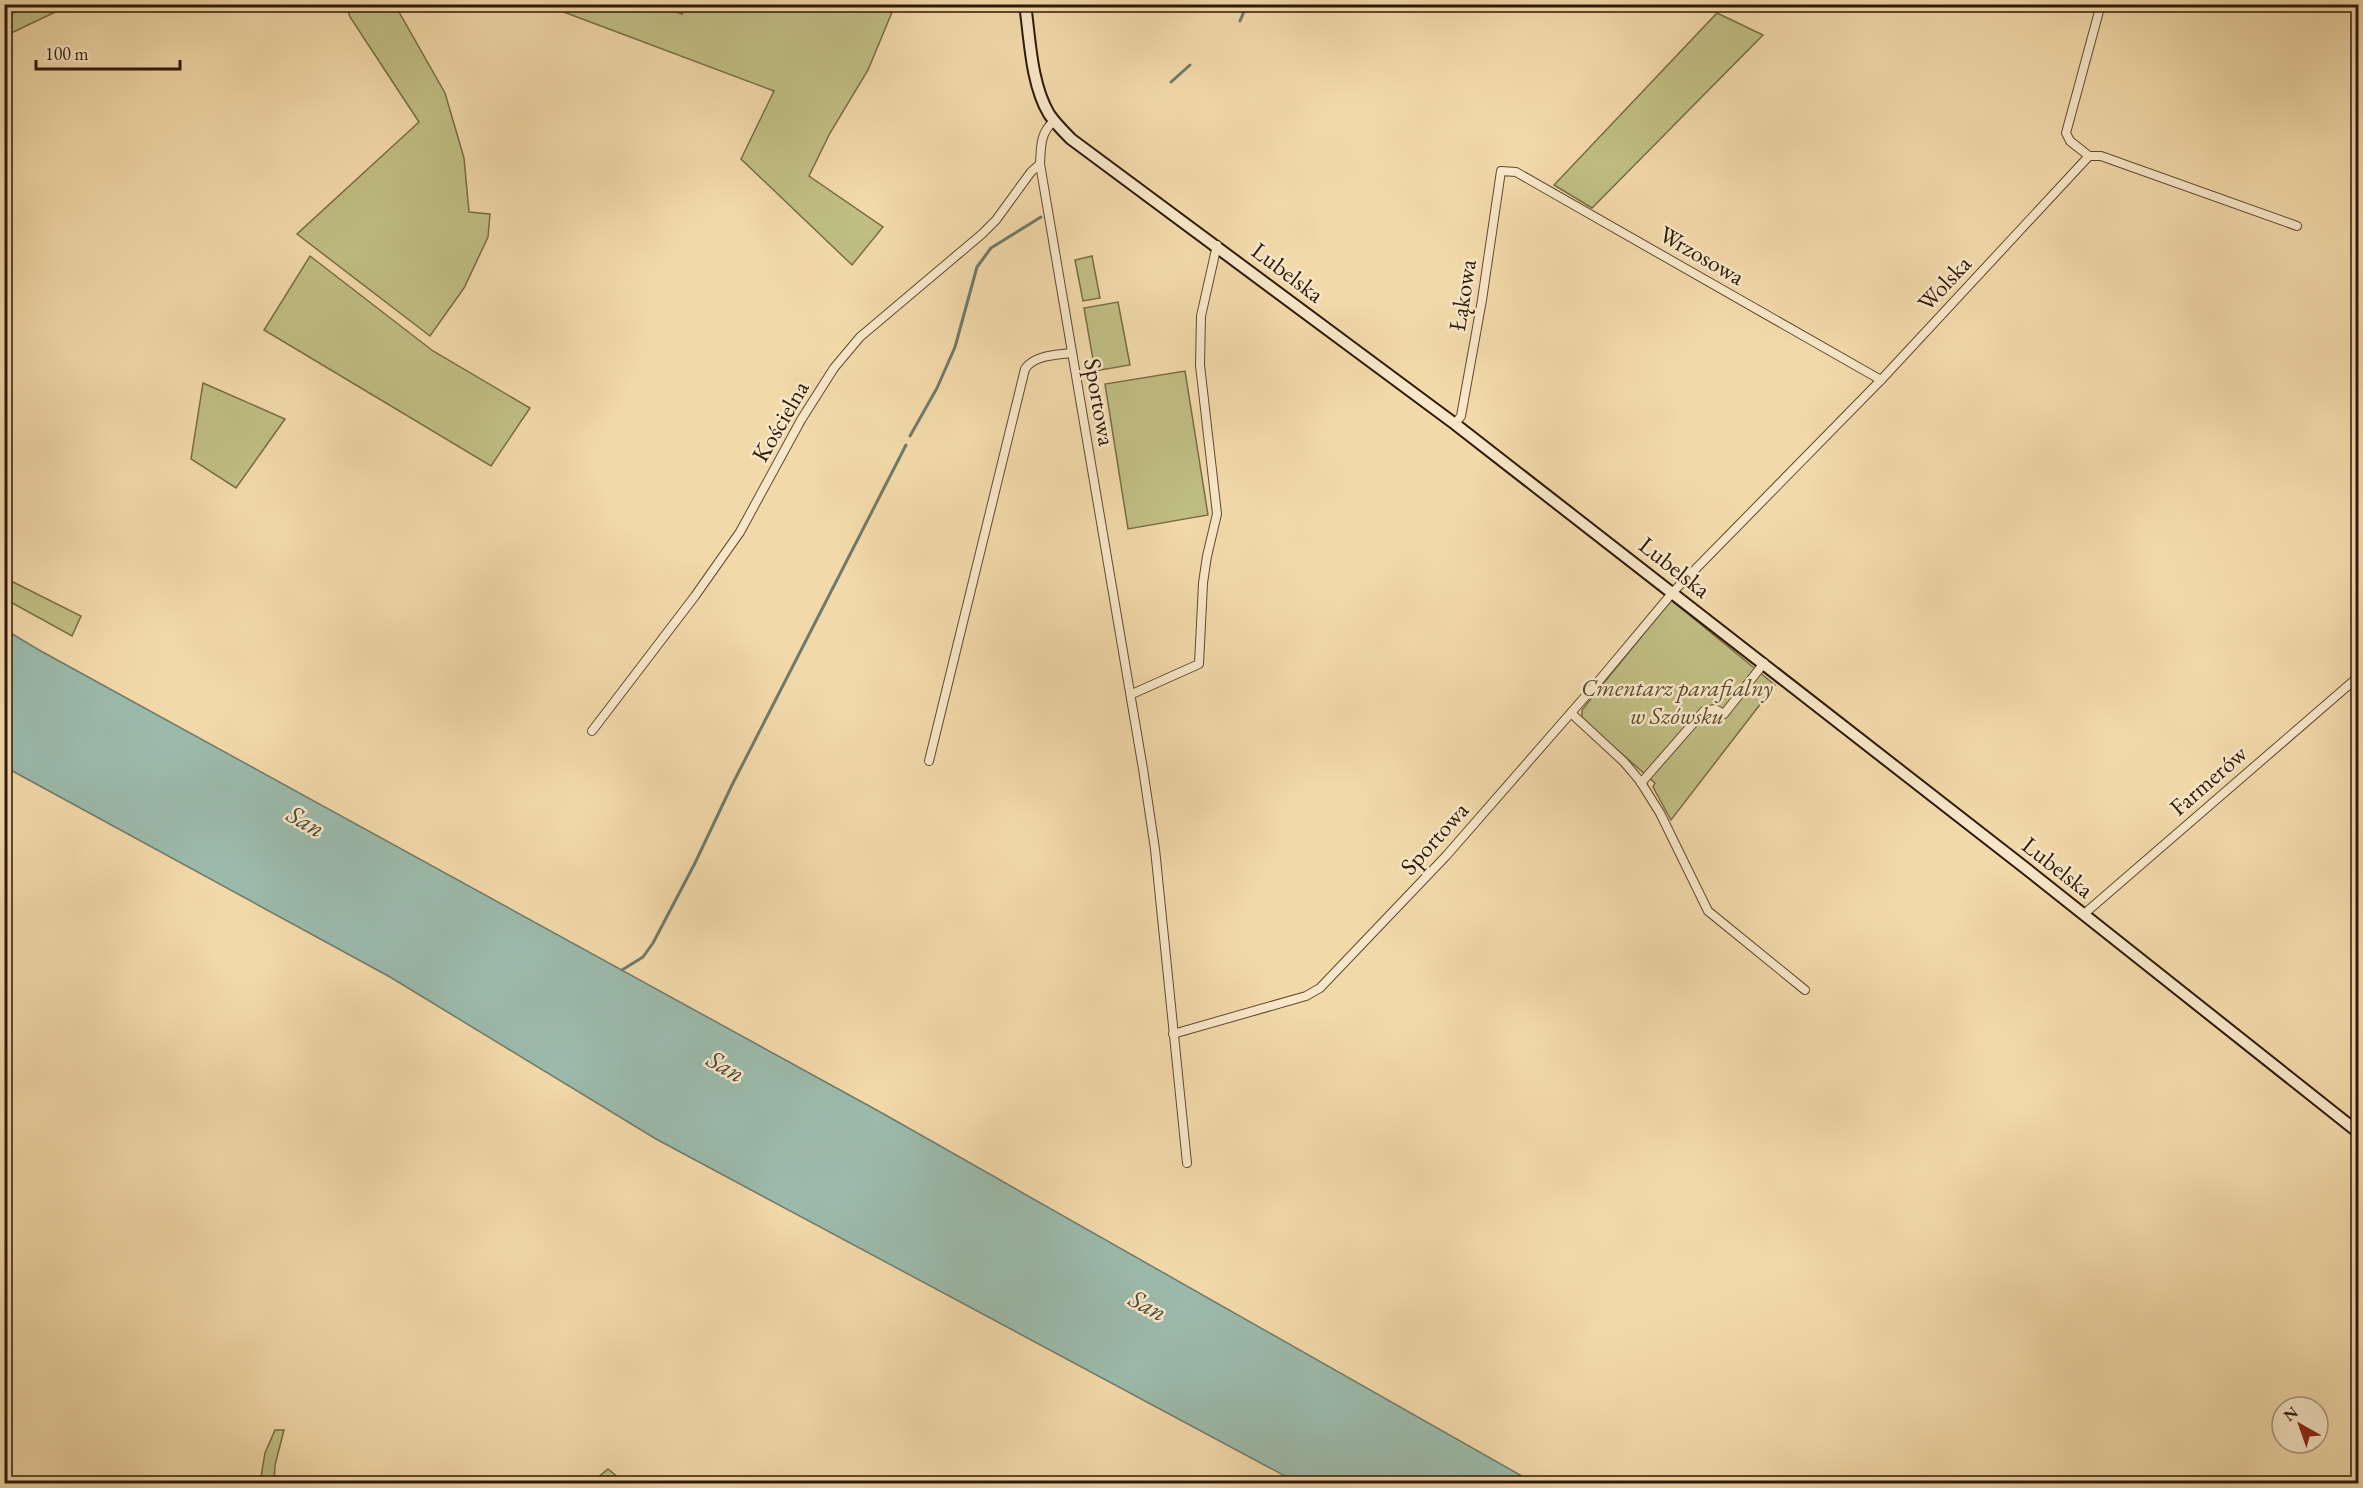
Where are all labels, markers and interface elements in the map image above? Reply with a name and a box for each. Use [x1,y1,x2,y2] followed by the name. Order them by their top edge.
[36,33,180,71] scale bar
[45,42,89,65] text: 100 m
[1654,218,1751,292] street label: Wrzosowa
[1246,235,1331,310] street label: Lubelska
[1910,248,1978,318] street label: Wolska
[1441,257,1483,333] street label: Łąkowa
[1077,356,1123,449] street label: Sportowa
[744,374,816,467] street label: Kościelna
[1633,529,1717,605] street label: Lubelska
[1581,672,1773,731] park label: Cmentarz parafialny w Szówsku
[2163,737,2254,822] street label: Farmerów
[1393,795,1475,881] street label: Sportowa
[280,796,331,845] water label: San
[2016,829,2100,905] street label: Lubelska
[700,1041,751,1090] water label: San
[1122,1281,1173,1329] water label: San
[2270,1395,2330,1455] north arrow
[2279,1402,2302,1426] text: N

